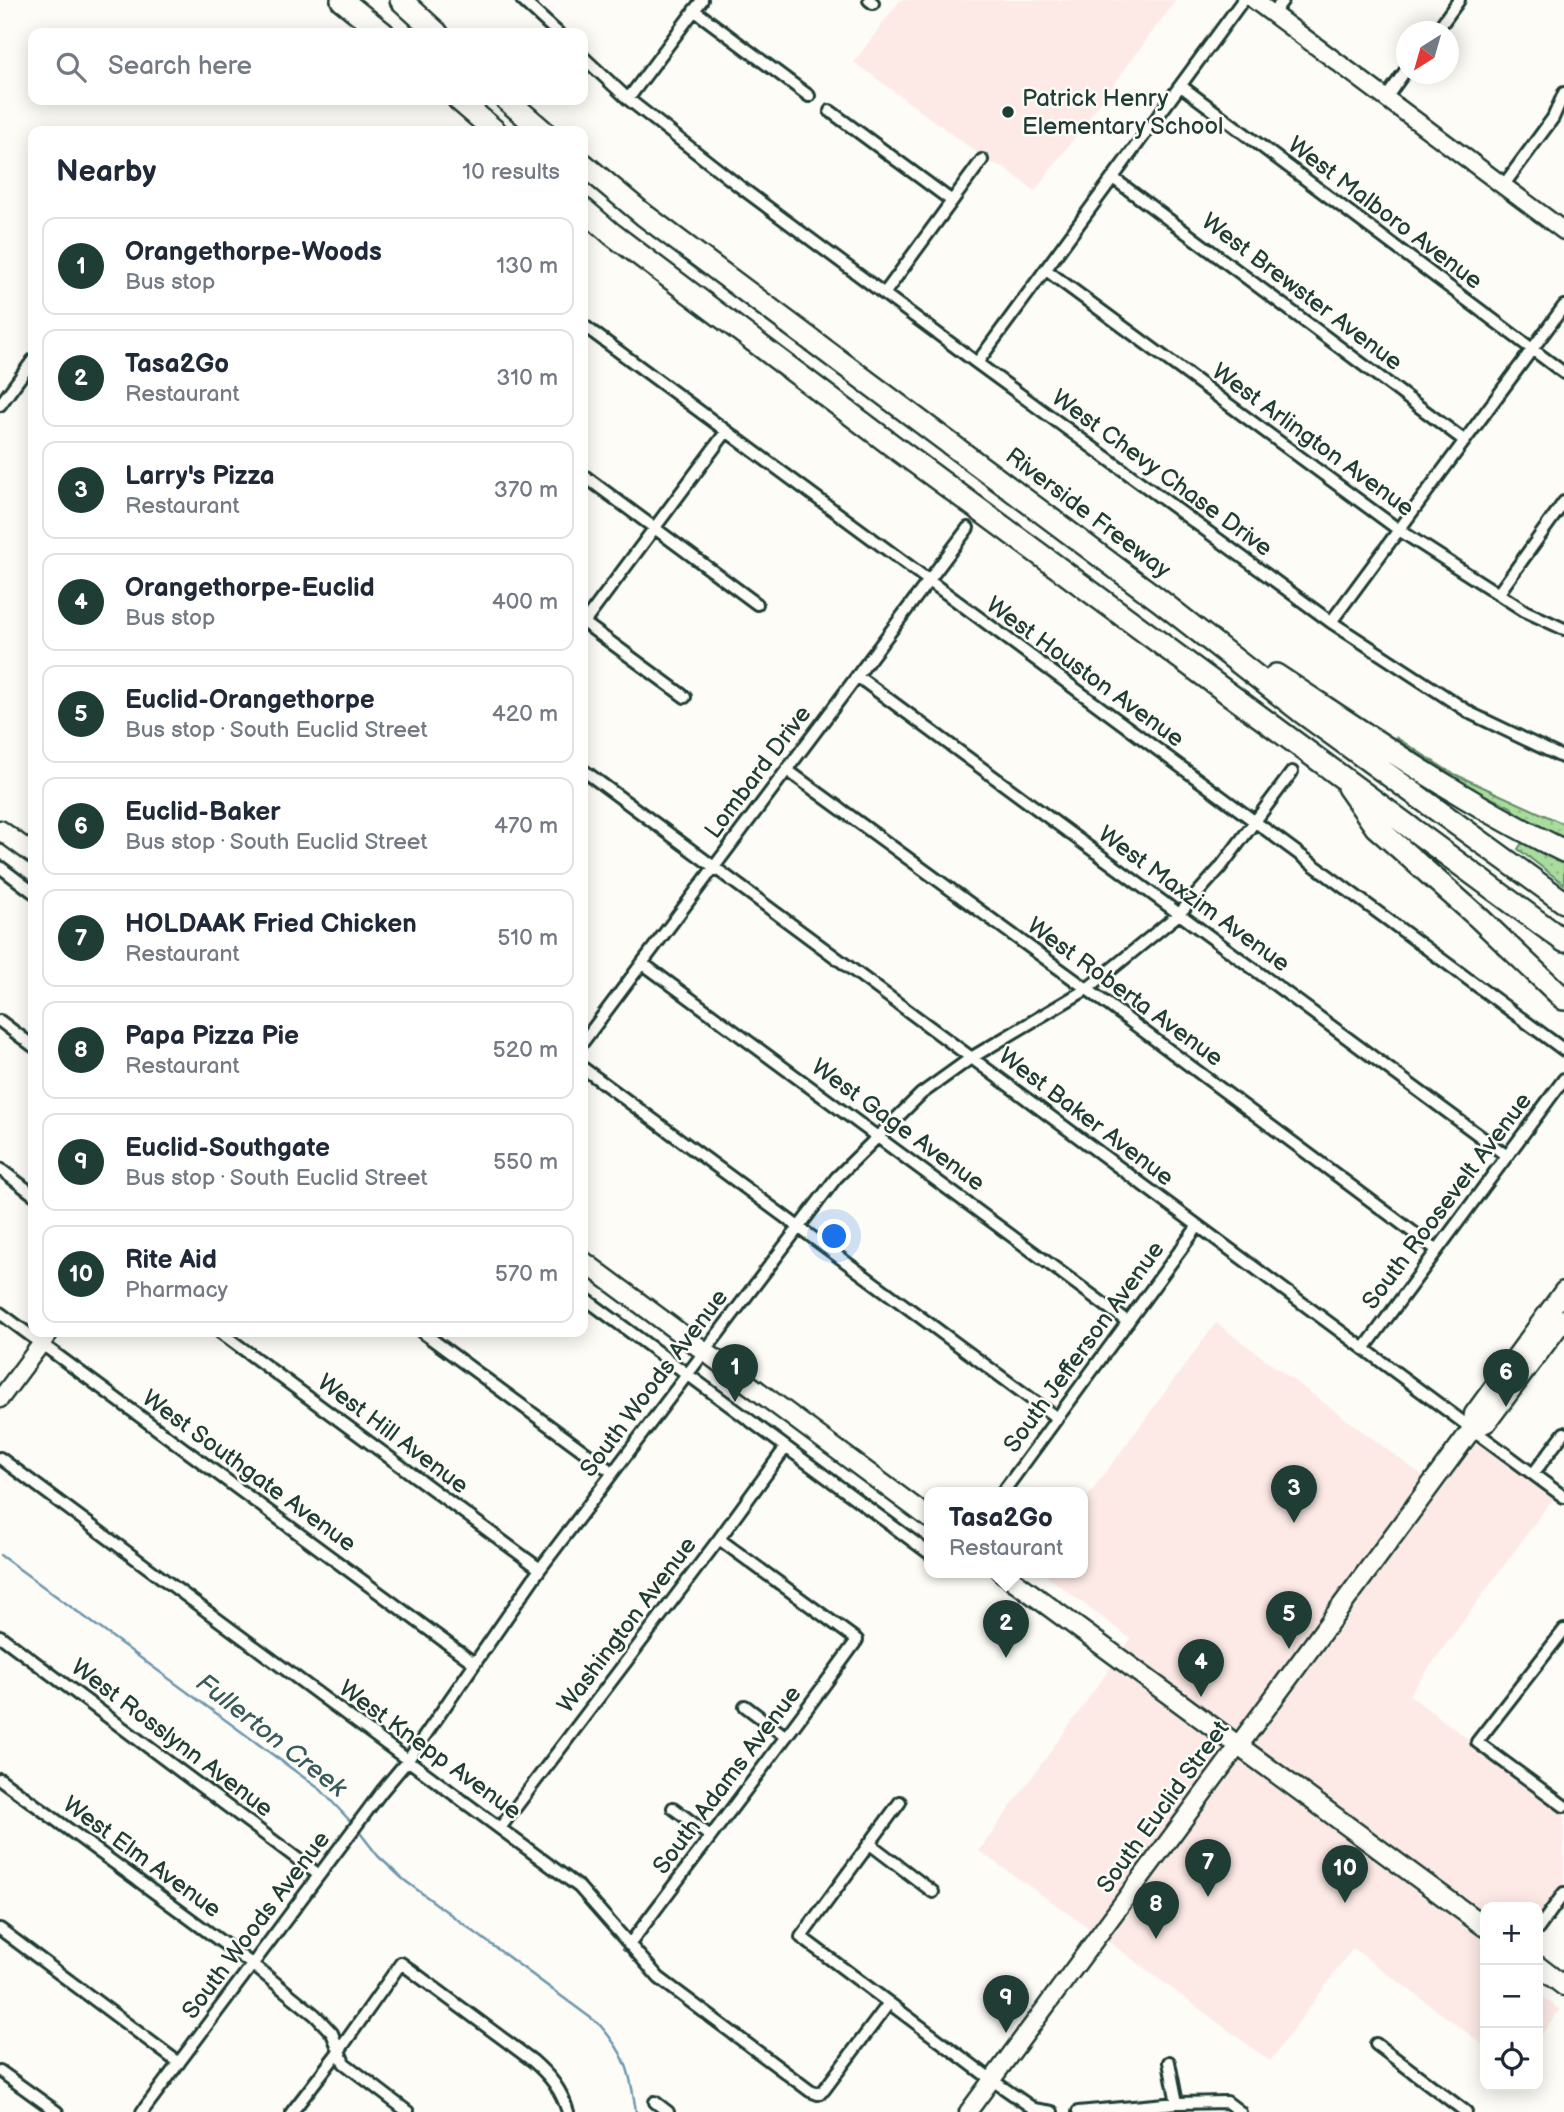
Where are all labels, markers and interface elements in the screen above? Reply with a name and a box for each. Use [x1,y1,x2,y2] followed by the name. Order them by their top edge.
[1396,21,1459,84] north arrow
[28,28,588,105] search box
[52,48,90,86] icon: search
[108,51,252,82] text: Search here
[1022,84,1223,141] place label: Patrick Henry Elementary School
[1000,104,1016,120] marker: Patrick Henry Elementary School
[1282,130,1488,296] street label: West Malboro Avenue
[56,154,156,190] text: Nearby
[462,158,560,186] text: 10 results
[1196,207,1408,377] street label: West Brewster Avenue
[125,237,382,268] text: Orangethorpe-Woods
[76,252,86,280] text: 1
[496,252,558,280] text: 130 m
[125,268,215,296] text: Bus stop
[125,349,229,380] text: Tasa2Go
[1206,357,1420,523] street label: West Arlington Avenue
[74,364,88,392] text: 2
[496,364,558,392] text: 310 m
[125,380,239,408] text: Restaurant
[1046,383,1278,563] street label: West Chevy Chase Drive
[1000,441,1176,585] street label: Riverside Freeway
[125,461,275,492] text: Larry's Pizza
[74,476,88,504] text: 3
[494,476,558,504] text: 370 m
[125,492,239,520] text: Restaurant
[125,573,375,604] text: Orangethorpe-Euclid
[74,588,88,616] text: 4
[492,588,558,616] text: 400 m
[980,590,1190,754] street label: West Houston Avenue
[125,604,215,632] text: Bus stop
[125,685,375,716] text: Euclid-Orangethorpe
[74,700,88,728] text: 5
[492,700,558,728] text: 420 m
[699,700,817,844] street label: Lombard Drive
[125,716,428,744] text: Bus stop · South Euclid Street
[125,797,281,828] text: Euclid-Baker
[74,812,88,840] text: 6
[494,812,558,840] text: 470 m
[1092,820,1296,978] street label: West Maxzim Avenue
[125,828,428,856] text: Bus stop · South Euclid Street
[125,909,417,940] text: HOLDAAK Fried Chicken
[1021,911,1229,1073] street label: West Roberta Avenue
[75,924,87,952] text: 7
[497,924,558,952] text: 510 m
[125,940,239,968] text: Restaurant
[125,1021,299,1052] text: Papa Pizza Pie
[74,1036,88,1064] text: 8
[492,1036,558,1064] text: 520 m
[993,1042,1179,1192] street label: West Baker Avenue
[125,1052,239,1080] text: Restaurant
[806,1052,990,1198] street label: West Gage Avenue
[1356,1087,1538,1315] street label: South Roosevelt Avenue
[125,1133,330,1164] text: Euclid-Southgate
[74,1148,88,1176] text: 9
[493,1148,558,1176] text: 550 m
[125,1164,428,1192] text: Bus stop · South Euclid Street
[817,1219,851,1253] your location
[997,1236,1171,1458] street label: South Jefferson Avenue
[125,1245,217,1276] text: Rite Aid
[69,1260,93,1288] text: 10
[495,1260,558,1288] text: 570 m
[125,1276,228,1304] text: Pharmacy
[574,1283,734,1483] street label: South Woods Avenue
[712,1344,758,1402] pin: 1
[1483,1349,1529,1407] pin: 6
[312,1368,474,1500] street label: West Hill Avenue
[136,1384,362,1558] street label: West Southgate Avenue
[1271,1465,1317,1523] pin: 3
[924,1487,1088,1578] popup
[949,1503,1053,1534] text: Tasa2Go
[551,1531,703,1719] street label: Washington Avenue
[949,1534,1063,1562] text: Restaurant
[1266,1591,1312,1649] pin: 5
[983,1600,1029,1658] pin: 2
[1178,1639,1224,1697] pin: 4
[65,1653,279,1823] street label: West Rosslynn Avenue
[190,1668,353,1805] water label: Fullerton Creek
[333,1674,527,1826] street label: West Knepp Avenue
[647,1680,807,1880] street label: South Adams Avenue
[1091,1715,1236,1899] street label: South Euclid Street
[57,1790,227,1924] street label: West Elm Avenue
[176,1825,336,2025] street label: South Woods Avenue
[1185,1839,1231,1897] pin: 7
[1322,1845,1368,1903] pin: 10
[1133,1881,1179,1939] pin: 8
[1480,1902,1543,2091] map controls
[1480,1902,1543,1965] button: +
[1480,1965,1543,2028] button: −
[983,1975,1029,2033] pin: 9
[1480,2028,1543,2091] button: locate

